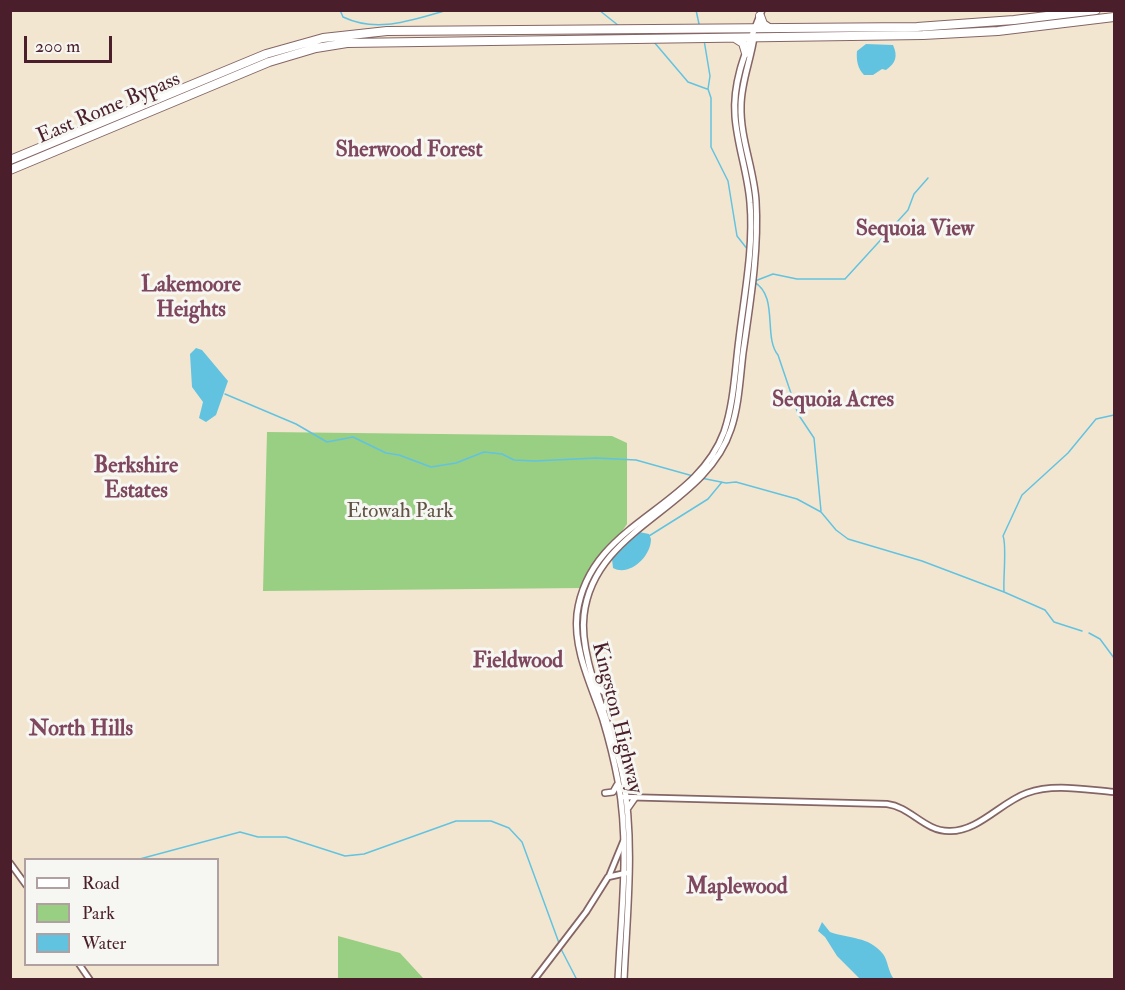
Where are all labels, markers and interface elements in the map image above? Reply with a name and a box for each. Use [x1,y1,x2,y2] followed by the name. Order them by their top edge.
[27,24,116,62] scale bar
[35,35,80,58] text: 200 m
[34,67,184,151] street label: East Rome Bypass
[335,138,483,164] district label: Sherwood Forest
[856,217,974,243] district label: Sequoia View
[141,273,241,324] district label: Lakemoore Heights
[772,388,894,414] district label: Sequoia Acres
[94,454,178,506] district label: Berkshire Estates
[346,499,454,525] park label: Etowah Park
[585,640,647,796] street label: Kingston Highway
[473,649,563,675] district label: Fieldwood
[29,717,133,743] district label: North Hills
[24,858,219,966] legend
[82,872,120,895] text: Road
[686,875,788,901] district label: Maplewood
[82,902,115,925] text: Park
[82,932,126,955] text: Water

